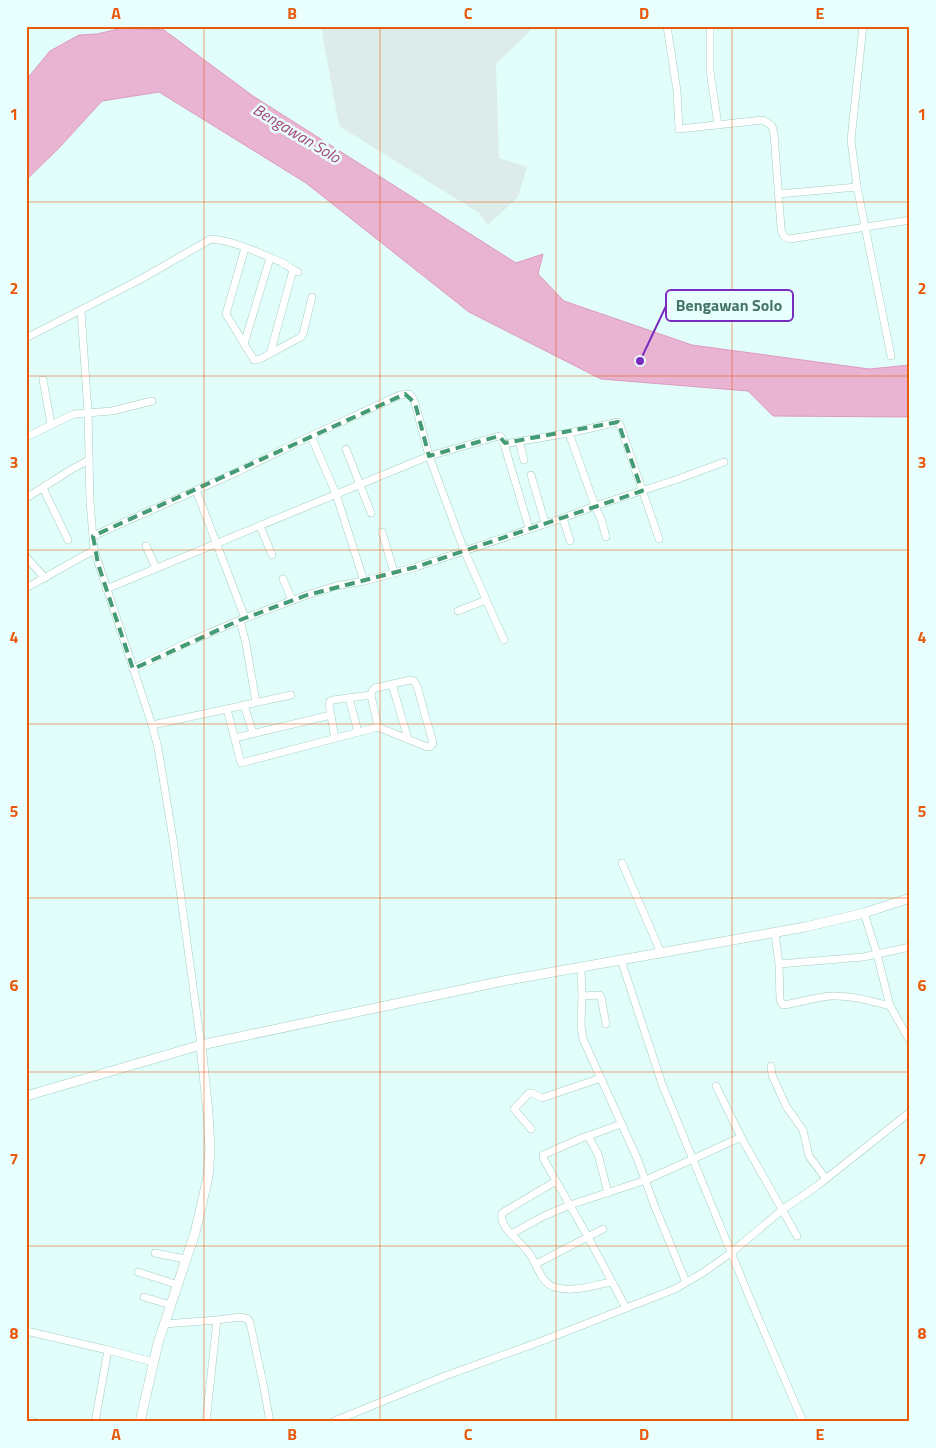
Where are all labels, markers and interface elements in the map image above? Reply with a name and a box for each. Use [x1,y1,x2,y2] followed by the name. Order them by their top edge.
[111,1,121,25] text: A
[287,1,297,25] text: B
[464,1,473,25] text: C
[639,1,649,25] text: D
[816,1,825,25] text: E
[249,97,346,169] water label: Bengawan Solo
[10,102,18,126] text: 1
[918,102,926,126] text: 1
[10,276,18,300] text: 2
[918,276,926,300] text: 2
[666,290,793,321] callout: Bengawan Solo
[676,293,782,317] text: Bengawan Solo
[10,450,18,474] text: 3
[918,450,926,474] text: 3
[10,625,19,649] text: 4
[918,625,927,649] text: 4
[10,799,19,823] text: 5
[918,799,927,823] text: 5
[10,973,19,997] text: 6
[918,973,927,997] text: 6
[10,1147,18,1171] text: 7
[918,1147,926,1171] text: 7
[10,1321,19,1345] text: 8
[918,1321,927,1345] text: 8
[111,1422,121,1446] text: A
[287,1422,297,1446] text: B
[464,1422,473,1446] text: C
[639,1422,649,1446] text: D
[816,1422,825,1446] text: E

